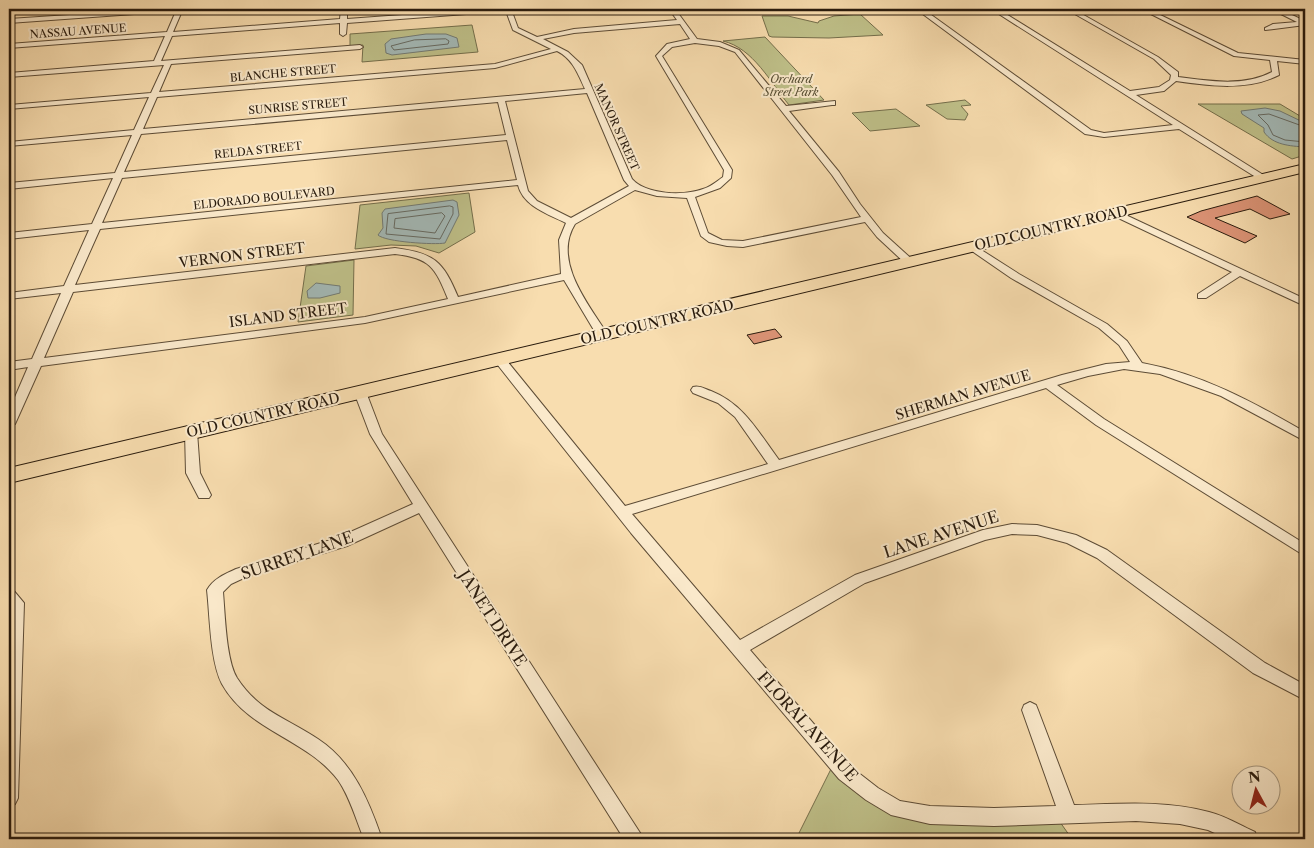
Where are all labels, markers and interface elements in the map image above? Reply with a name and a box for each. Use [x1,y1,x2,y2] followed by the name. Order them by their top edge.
[29,21,127,41] street label: NASSAU AVENUE
[229,61,338,85] street label: BLANCHE STREET
[762,72,819,99] park label: Orchard Street Park
[591,81,643,174] street label: MANOR STREET
[248,95,349,117] street label: SUNRISE STREET
[213,138,303,162] street label: RELDA STREET
[193,184,335,212] street label: ELDORADO BOULEVARD
[973,202,1129,254] street label: OLD COUNTRY ROAD
[177,238,307,272] street label: VERNON STREET
[579,296,735,348] street label: OLD COUNTRY ROAD
[228,299,349,331] street label: ISLAND STREET
[893,366,1033,424] street label: SHERMAN AVENUE
[185,389,341,441] street label: OLD COUNTRY ROAD
[881,506,1001,562] street label: LANE AVENUE
[238,526,356,584] street label: SURREY LANE
[453,564,532,670] street label: JANET DRIVE
[753,667,863,785] street label: FLORAL AVENUE
[1232,766,1282,816] north arrow
[1247,767,1262,787] text: N

